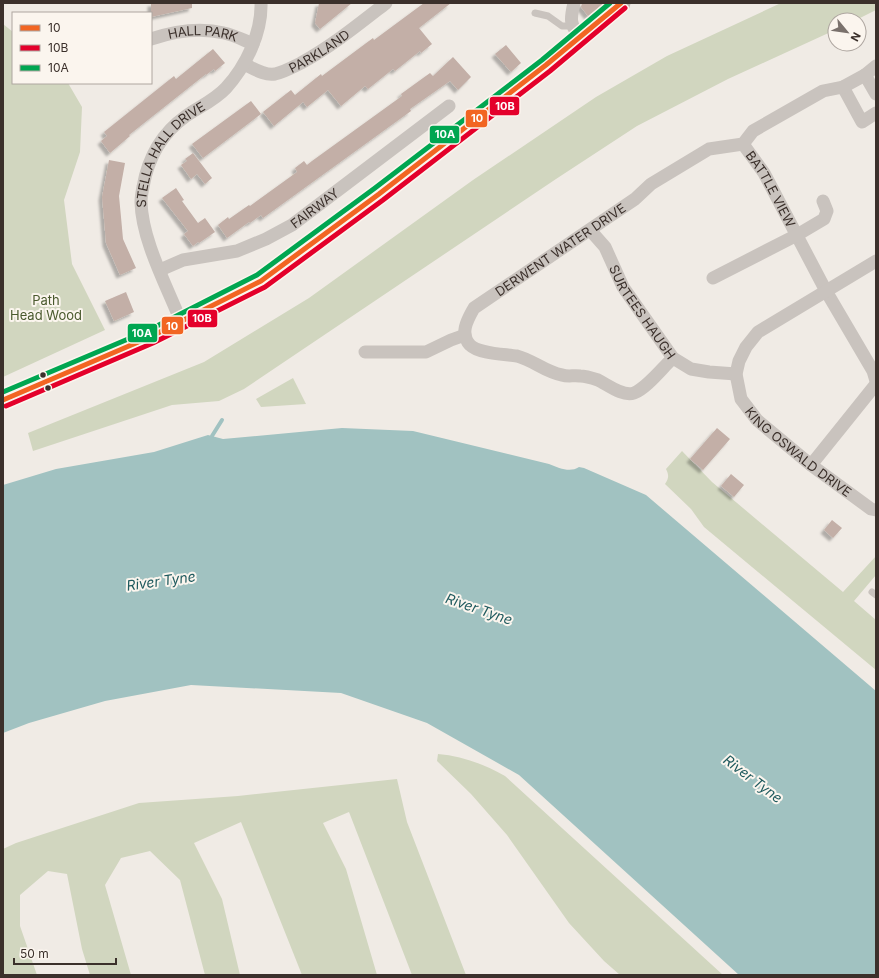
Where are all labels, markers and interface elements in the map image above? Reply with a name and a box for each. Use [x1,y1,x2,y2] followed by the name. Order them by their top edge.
[12,12,152,84] legend
[827,12,867,52] north arrow
[48,20,60,35] text: 10
[166,22,240,45] street label: HALL PARK
[286,26,353,76] street label: PARKLAND
[848,30,864,44] text: N
[48,40,68,55] text: 10B
[48,60,69,75] text: 10A
[489,96,520,116] line badge: 10B
[133,98,208,208] street label: STELLA HALL DRIVE
[495,99,515,113] text: 10B
[465,109,488,128] line badge: 10
[471,111,483,125] text: 10
[429,125,460,144] line badge: 10A
[435,127,455,141] text: 10A
[743,148,799,230] street label: BATTLE VIEW
[287,184,342,231] street label: FAIRWAY
[492,200,629,299] street label: DERWENT WATER DRIVE
[606,262,679,362] street label: SURTEES HAUGH
[10,292,82,323] park label: Path Head Wood
[187,309,218,328] line badge: 10B
[192,311,212,325] text: 10B
[161,316,184,335] line badge: 10
[166,319,178,333] text: 10
[127,323,158,343] line badge: 10A
[132,326,152,340] text: 10A
[38,370,48,380] unlabelled marker
[43,383,53,393] unlabelled marker
[742,404,855,500] street label: KING OSWALD DRIVE
[125,567,197,594] water label: River Tyne
[443,589,515,628] water label: River Tyne
[720,751,786,806] water label: River Tyne
[14,940,116,966] scale bar
[20,946,49,961] text: 50 m

